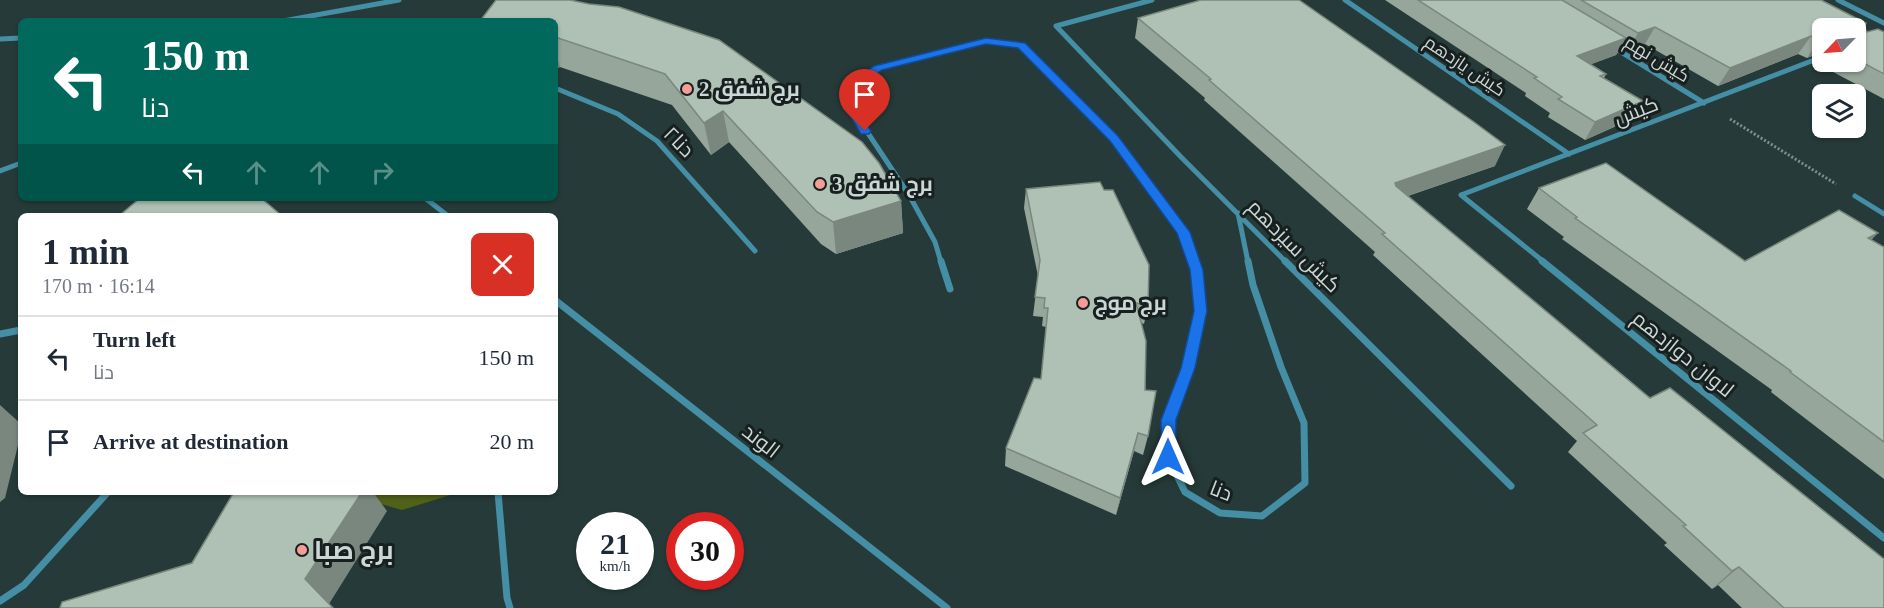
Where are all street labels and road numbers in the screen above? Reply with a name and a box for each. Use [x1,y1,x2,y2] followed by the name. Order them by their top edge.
[1420,32,1509,102] street label: کیش یازدهم
[1620,32,1693,88] street label: کیش نهم
[1610,92,1662,131] street label: کیش
[659,122,699,162] street label: دنا۲
[1241,195,1345,299] street label: کیش سیزدهم
[1626,306,1738,404] street label: لاوان دوازدهم
[738,419,784,463] street label: الوند
[1206,476,1236,506] street label: دنا

